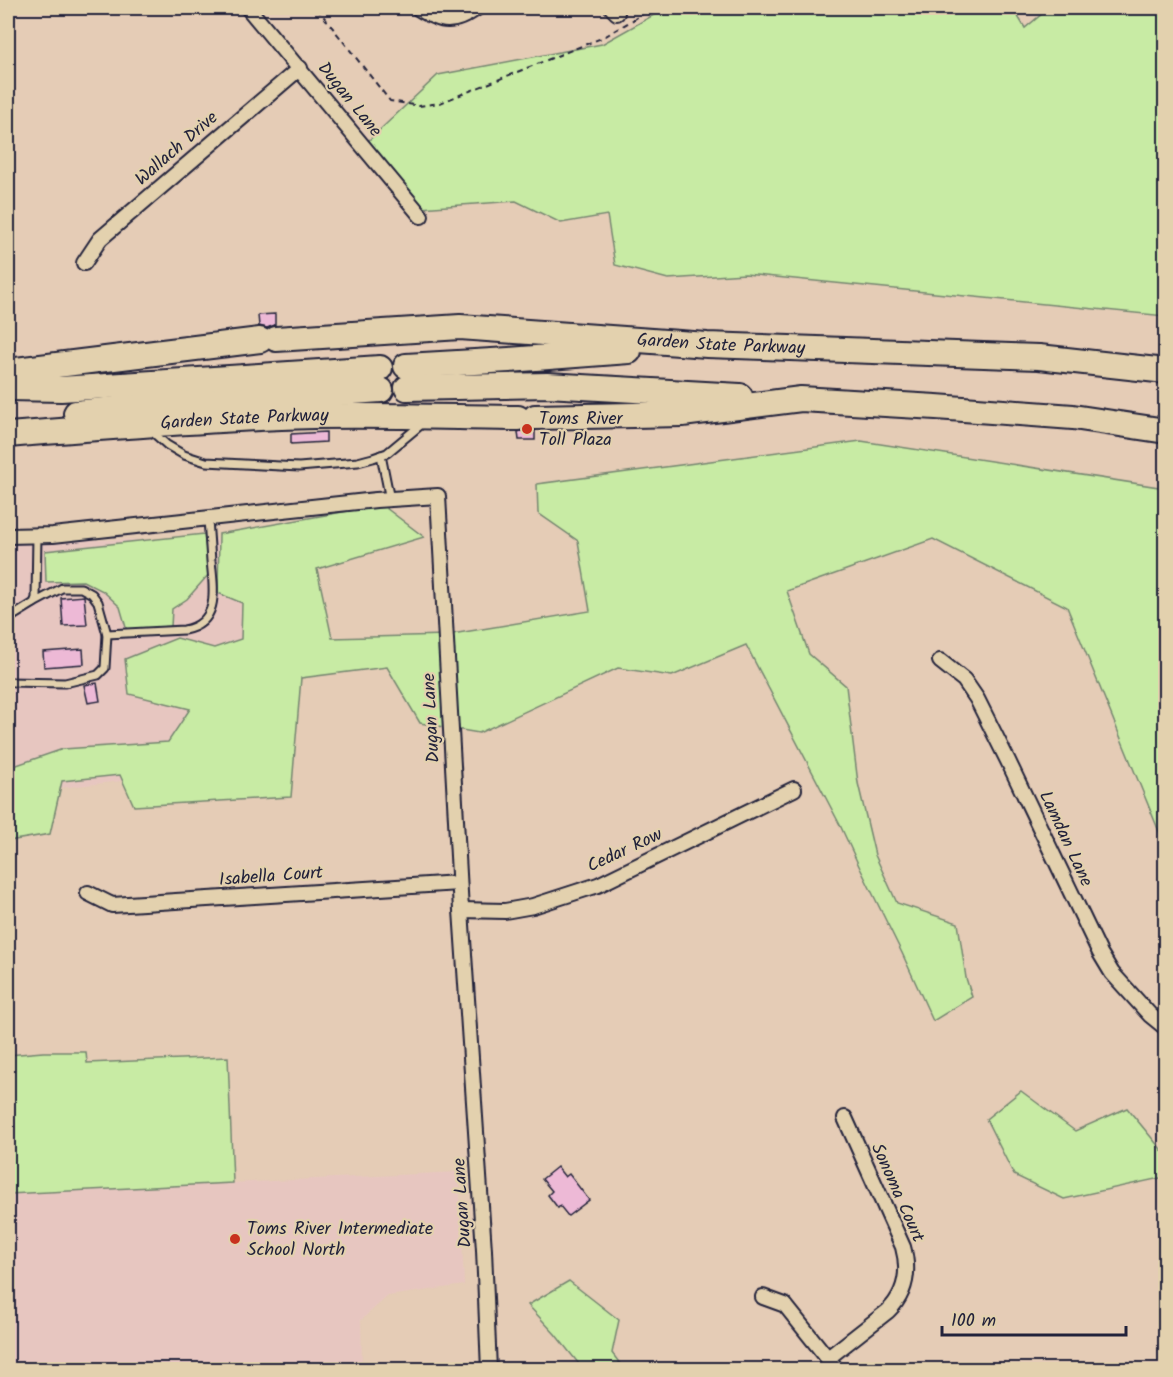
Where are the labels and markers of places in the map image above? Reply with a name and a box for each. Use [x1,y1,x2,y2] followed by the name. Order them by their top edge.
[539,405,623,455] place label: Toms River Toll Plaza
[520,422,534,436] marker: Toms River Toll Plaza
[247,1215,433,1265] place label: Toms River Intermediate School North
[228,1232,242,1246] marker: Toms River Intermediate School North

